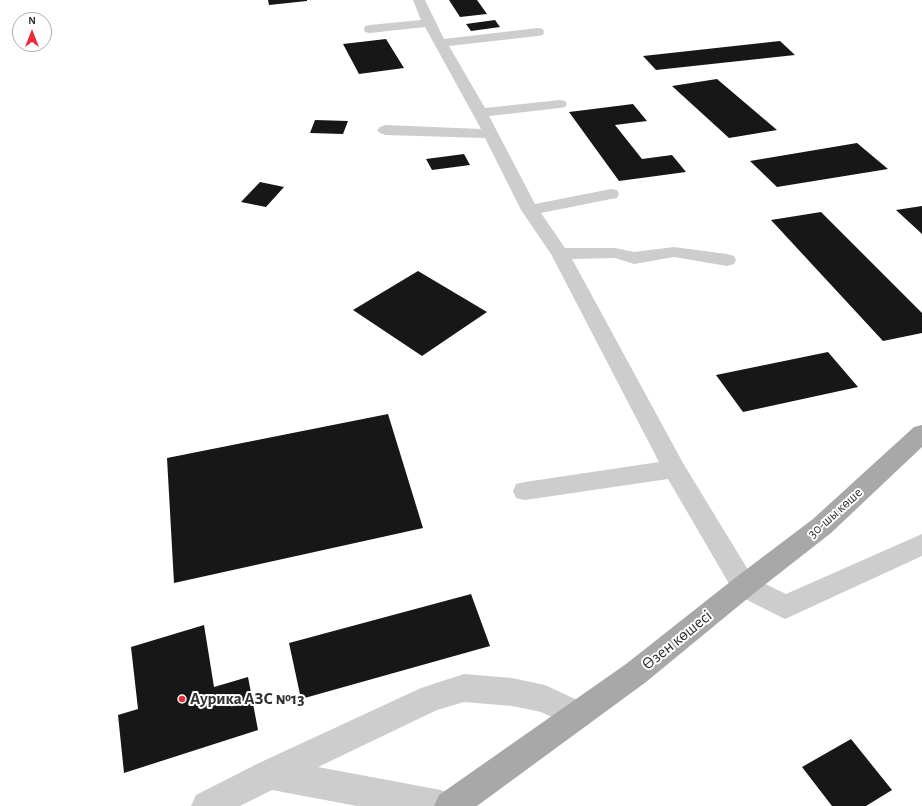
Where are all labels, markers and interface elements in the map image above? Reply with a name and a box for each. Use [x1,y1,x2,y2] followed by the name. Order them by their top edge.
[12,12,52,52] north arrow
[28,15,36,26] text: N
[804,484,866,542] street label: 30-шы көше
[638,605,716,675] street label: Өзен көшесі
[190,689,304,709] place label: Аурика АЗС №13
[177,694,187,704] marker: Аурика АЗС №13

